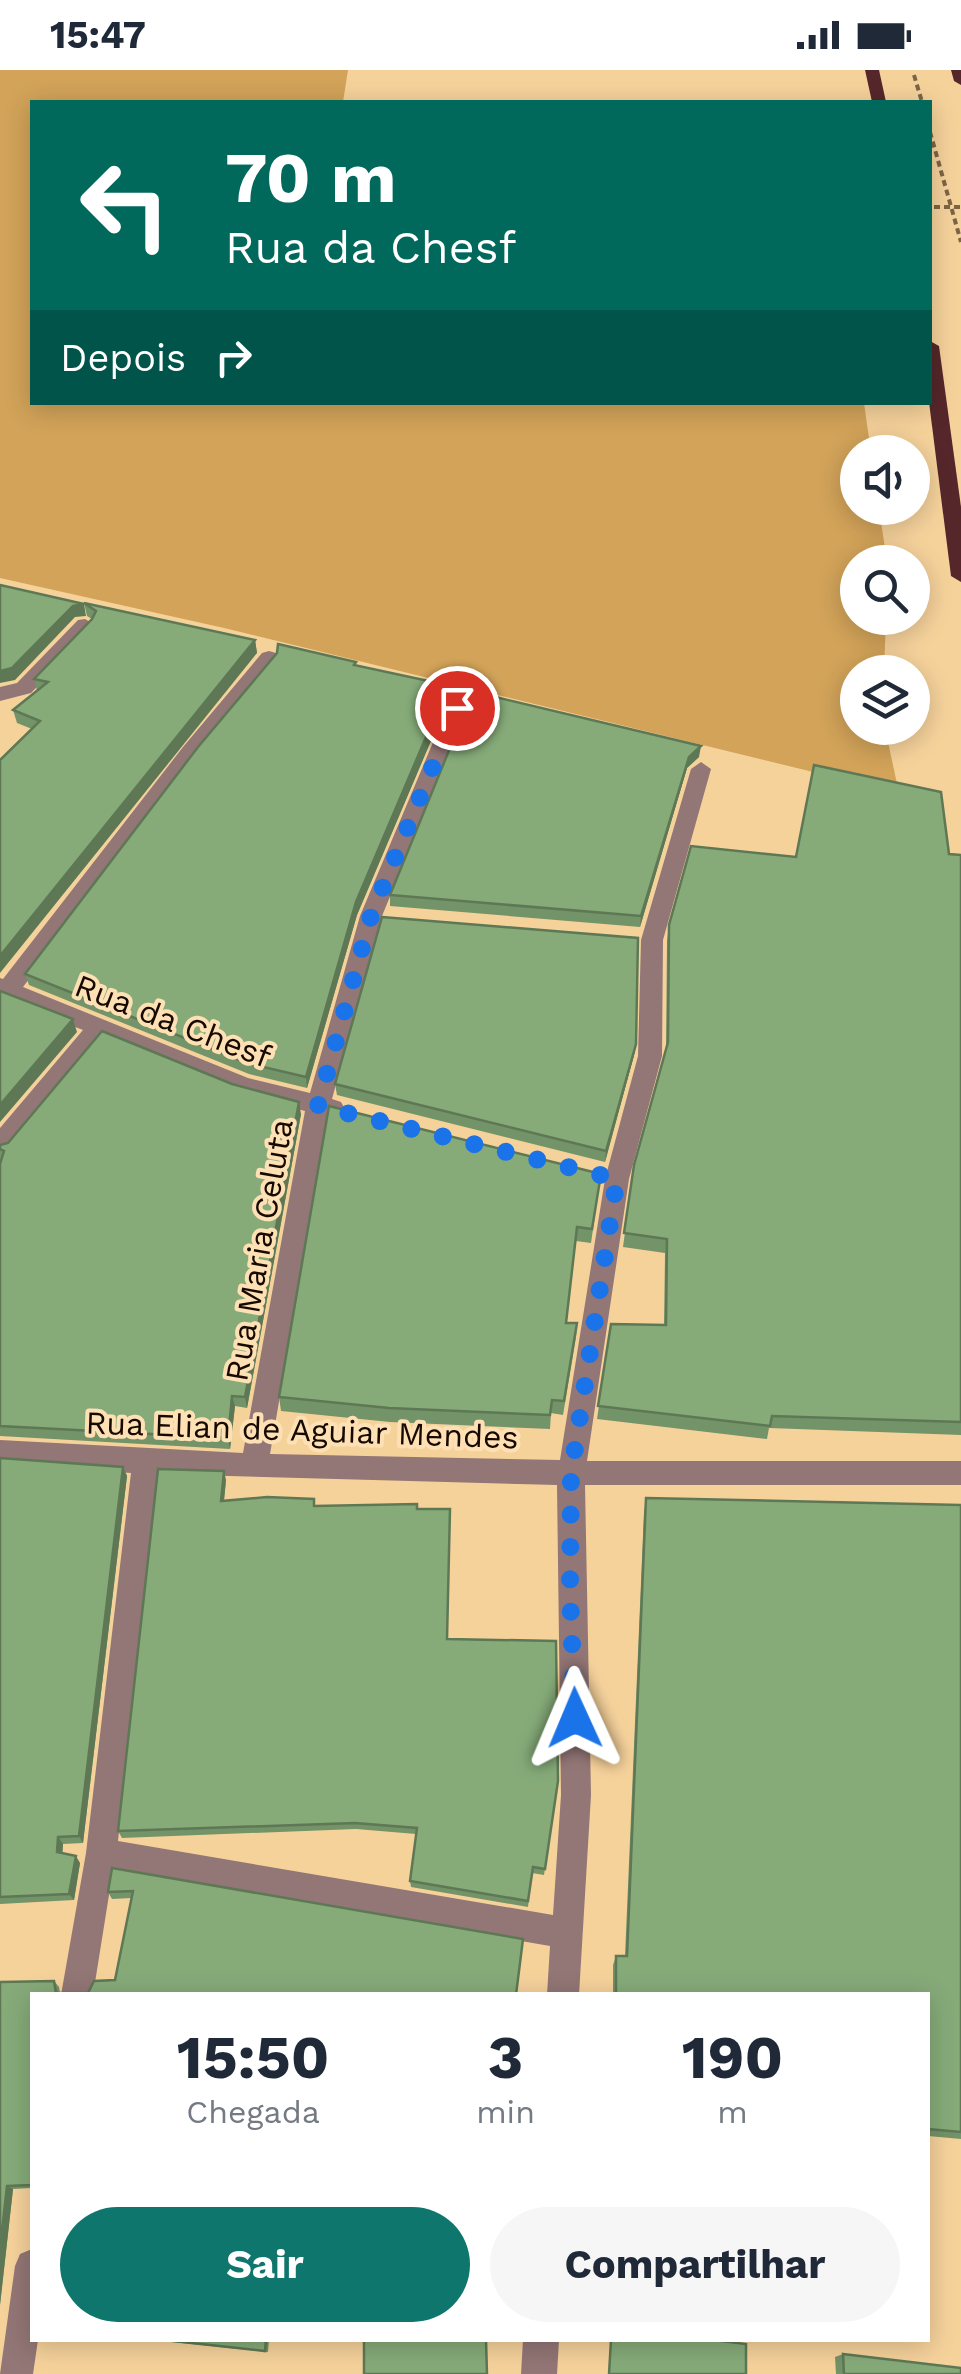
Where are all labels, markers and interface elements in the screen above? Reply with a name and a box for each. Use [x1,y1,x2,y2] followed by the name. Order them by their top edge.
[50,13,146,57] text: 15:47
[225,137,397,219] text: 70 m
[60,140,190,270] icon: left
[225,221,516,274] text: Rua da Chesf
[206,330,261,385] icon: right
[60,336,186,380] text: Depois
[840,435,930,745] map controls
[840,435,930,525] button: sound
[840,545,930,635] button: search
[840,655,930,745] button: layers
[415,666,500,751] pin
[430,681,485,736] icon: arrive
[70,966,277,1076] street label: Rua da Chesf
[217,1116,301,1384] street label: Rua Maria Celuta
[85,1403,519,1457] street label: Rua Elian de Aguiar Mendes
[523,1666,627,1770] position arrow
[177,2022,329,2093] text: 15:50
[488,2022,523,2093] text: 3
[682,2022,783,2093] text: 190
[186,2093,320,2131] text: Chegada
[476,2093,535,2131] text: min
[717,2093,748,2131] text: m
[60,2207,470,2322] button: Sair
[490,2207,900,2322] button: Compartilhar

